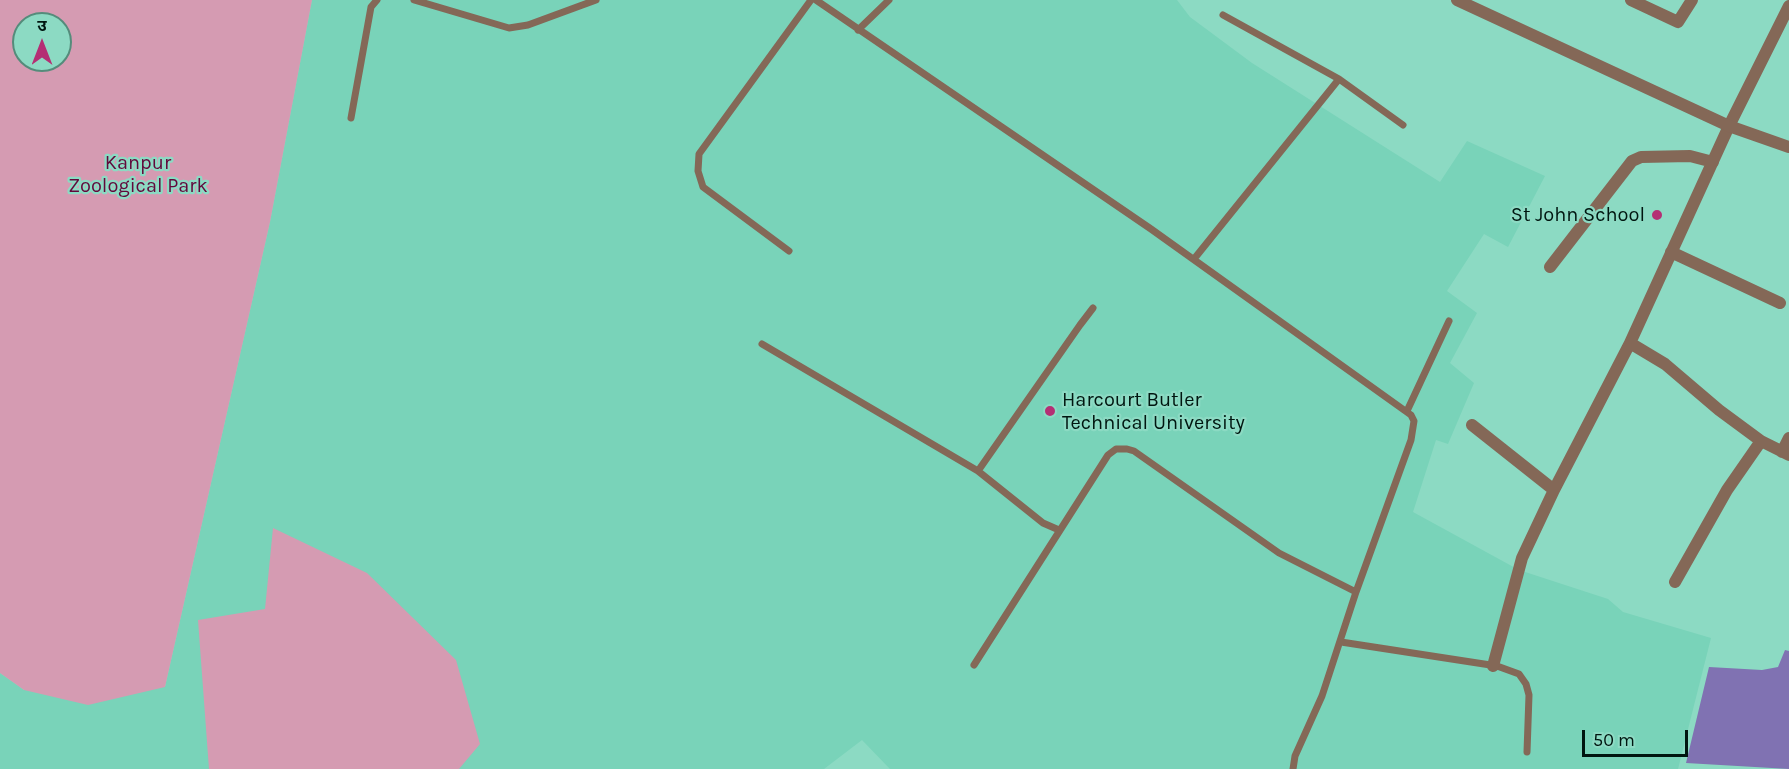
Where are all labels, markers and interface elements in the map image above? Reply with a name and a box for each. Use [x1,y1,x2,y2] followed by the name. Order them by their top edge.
[12,12,72,72] north arrow
[37,16,47,35] text: उ
[68,151,208,198] park label: Kanpur Zoological Park
[1511,203,1645,227] place label: St John School
[1650,208,1664,222] marker: St John School
[1062,388,1245,435] place label: Harcourt Butler Technical University
[1043,404,1057,418] marker: Harcourt Butler Technical University
[1585,718,1692,756] scale bar
[1593,729,1635,751] text: 50 m

